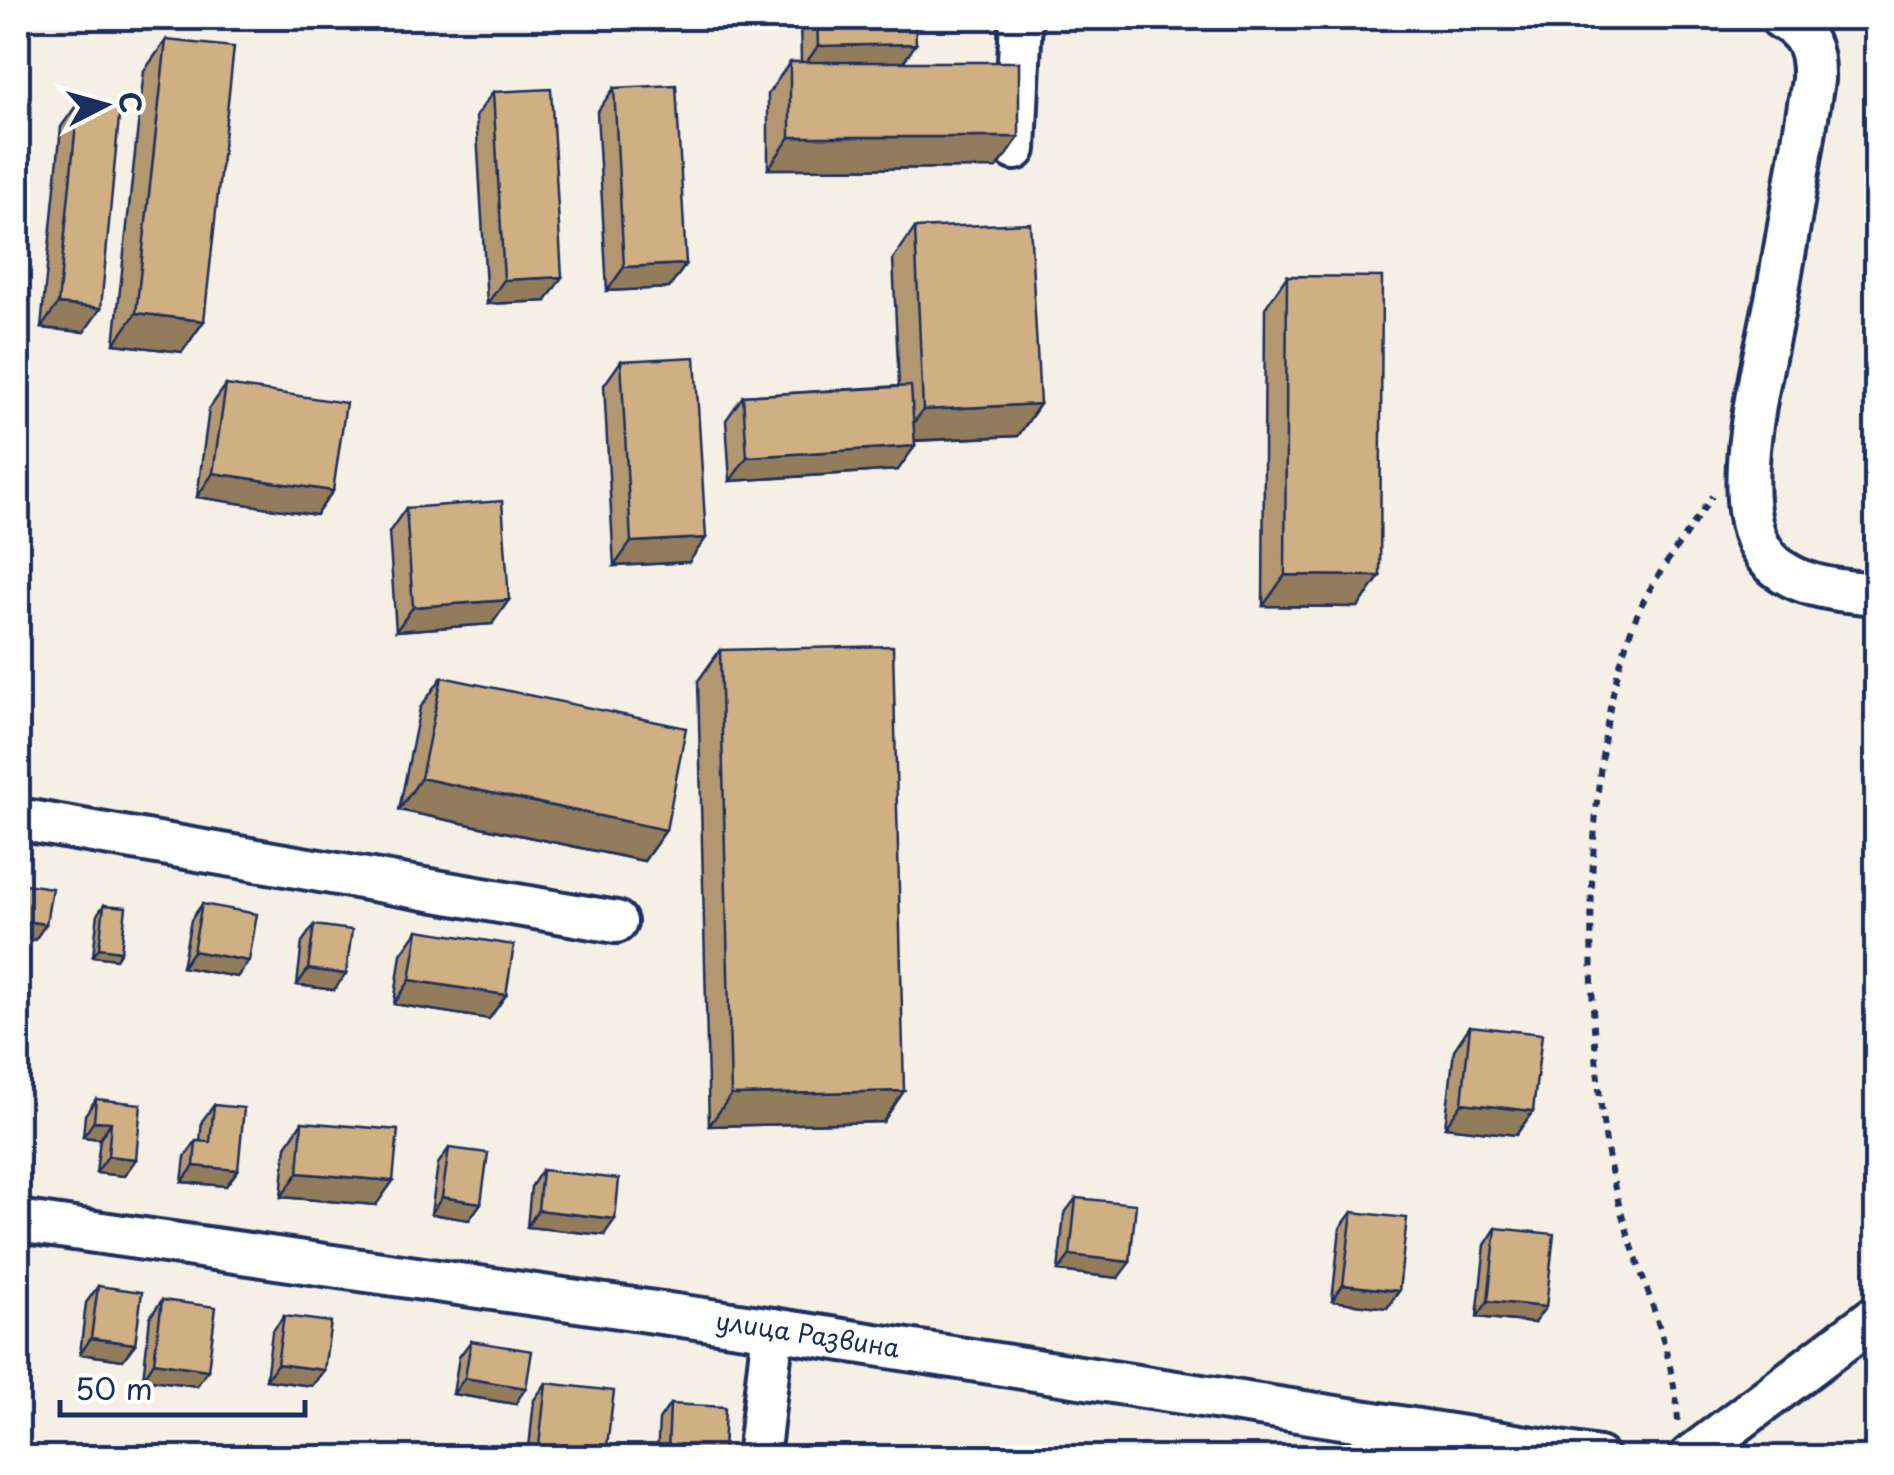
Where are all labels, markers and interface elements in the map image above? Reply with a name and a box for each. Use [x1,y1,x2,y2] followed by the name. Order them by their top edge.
[55,55,155,155] north arrow
[109,90,154,115] text: С
[714,1301,903,1367] street label: улица Развина
[60,1355,305,1417] scale bar
[75,1365,153,1410] text: 50 m

